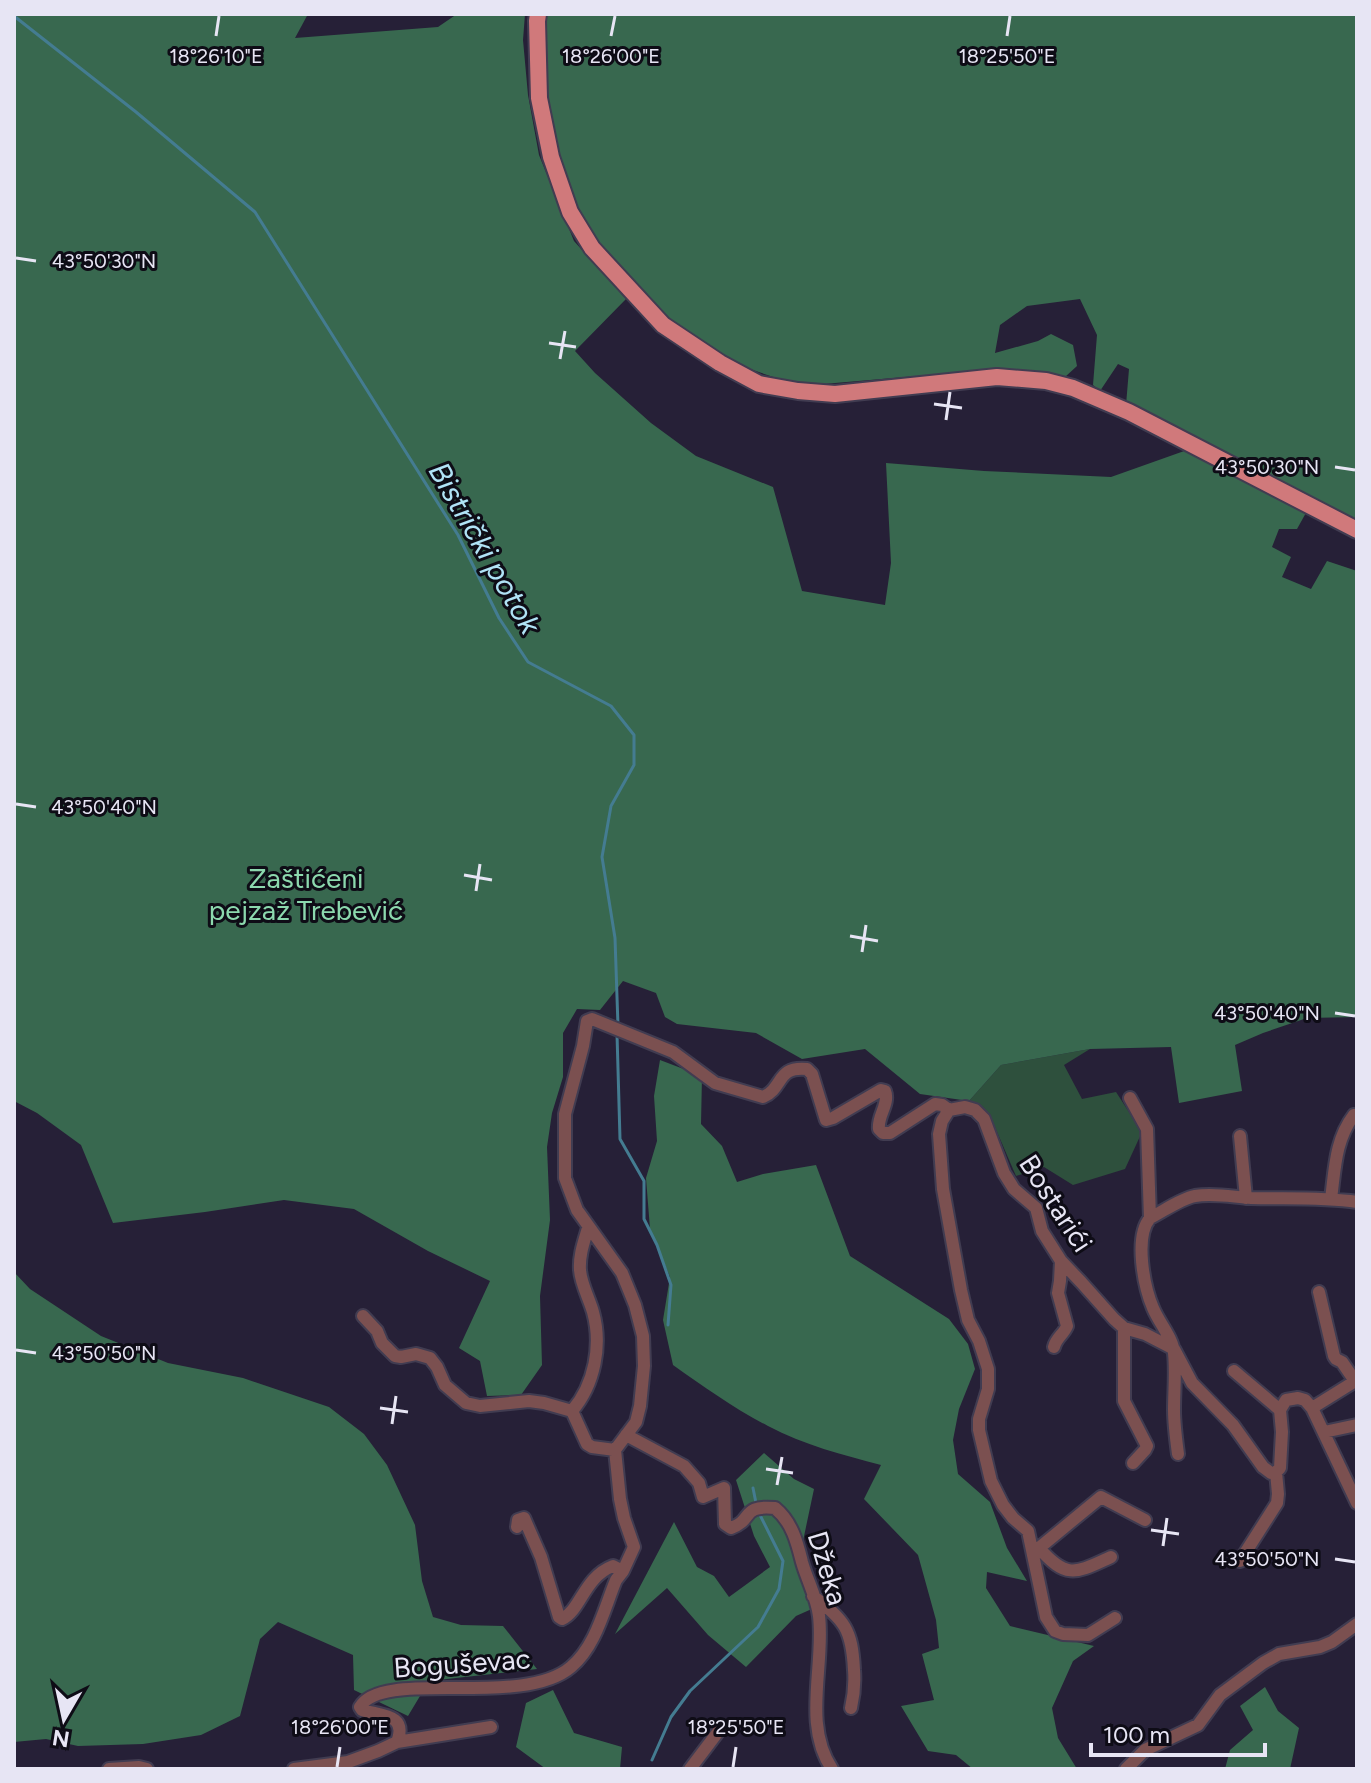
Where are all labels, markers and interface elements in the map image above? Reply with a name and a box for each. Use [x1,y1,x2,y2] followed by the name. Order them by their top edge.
[169,44,263,68] text: 18°26'10"E
[562,44,660,68] text: 18°26'00"E
[958,44,1056,68] text: 18°25'50"E
[52,249,156,273] text: 43°50'30"N
[1215,455,1319,479] text: 43°50'30"N
[421,456,550,642] water label: Bistrički potok
[51,795,157,819] text: 43°50'40"N
[209,861,403,927] park label: Zaštićeni pejzaž Trebević
[1214,1001,1320,1025] text: 43°50'40"N
[1012,1148,1100,1258] street label: Bostarići
[51,1341,157,1365] text: 43°50'50"N
[801,1527,855,1609] street label: Džeka
[1214,1547,1320,1571] text: 43°50'50"N
[392,1641,532,1685] street label: Boguševac
[24,1679,104,1759] north arrow
[1091,1707,1265,1757] scale bar
[291,1715,389,1739] text: 18°26'00"E
[687,1715,785,1739] text: 18°25'50"E
[1103,1720,1170,1749] text: 100 m
[50,1724,71,1753] text: N

